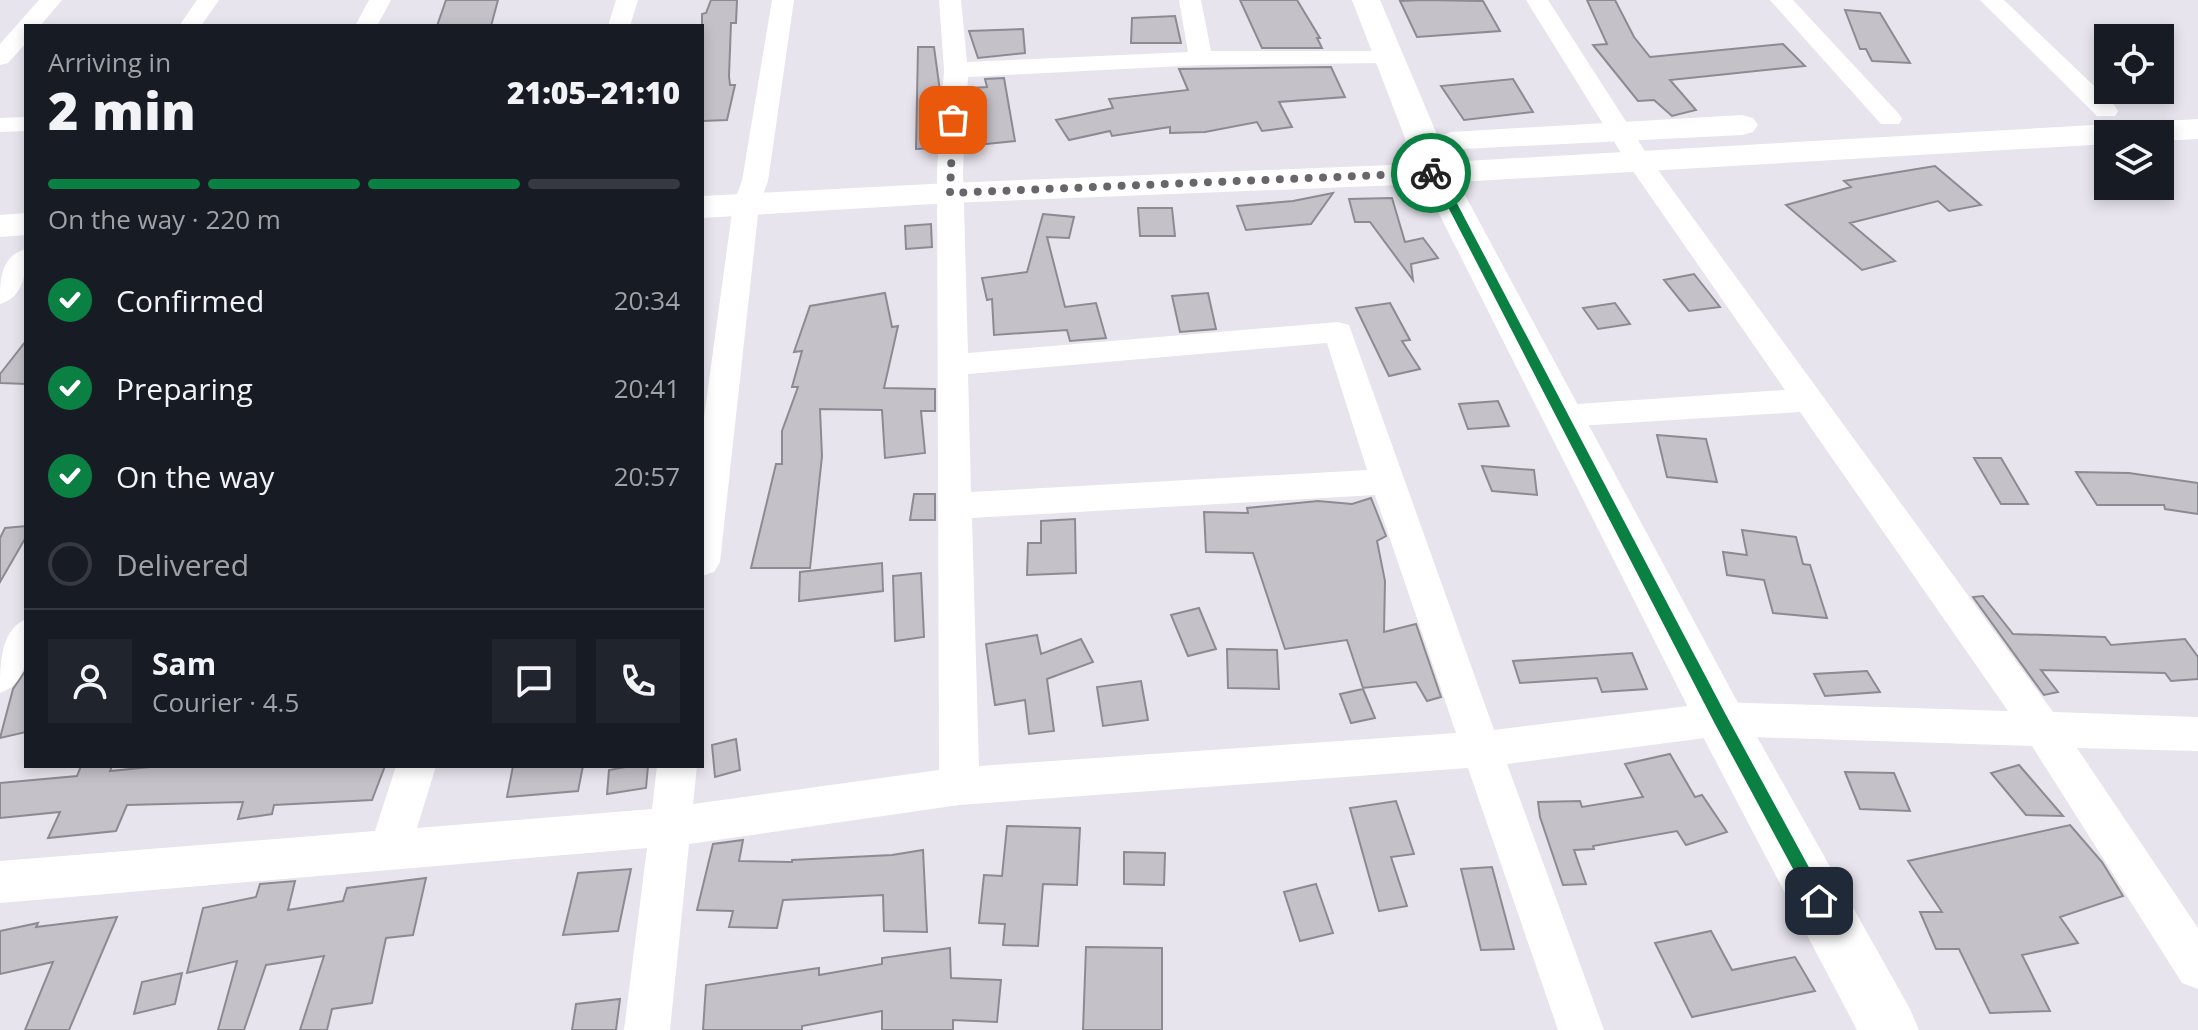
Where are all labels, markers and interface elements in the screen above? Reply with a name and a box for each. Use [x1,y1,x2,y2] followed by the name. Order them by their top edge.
[2094,24,2174,200] map controls
[2094,24,2174,104] button: locate
[48,44,171,80] text: Arriving in
[507,72,680,113] text: 21:05–21:10
[48,74,196,145] text: 2 min
[919,86,987,154] pin
[931,98,975,142] icon: bag
[2094,120,2174,200] button: layers
[1391,133,1471,213] courier
[1409,151,1453,195] icon: bike
[48,201,281,237] text: On the way · 220 m
[48,278,92,322] icon: check
[116,280,264,321] text: Confirmed
[614,282,680,318] text: 20:34
[48,366,92,410] icon: check
[116,368,253,409] text: Preparing
[614,370,680,406] text: 20:41
[48,454,92,498] icon: check
[116,456,274,497] text: On the way
[614,458,680,494] text: 20:57
[116,544,249,585] text: Delivered
[48,639,132,723] button: person
[492,639,576,723] button: chat
[596,639,680,723] button: phone
[152,643,216,684] text: Sam
[152,684,299,720] text: Courier · 4.5
[1785,867,1853,935] pin
[1797,879,1841,923] icon: home

